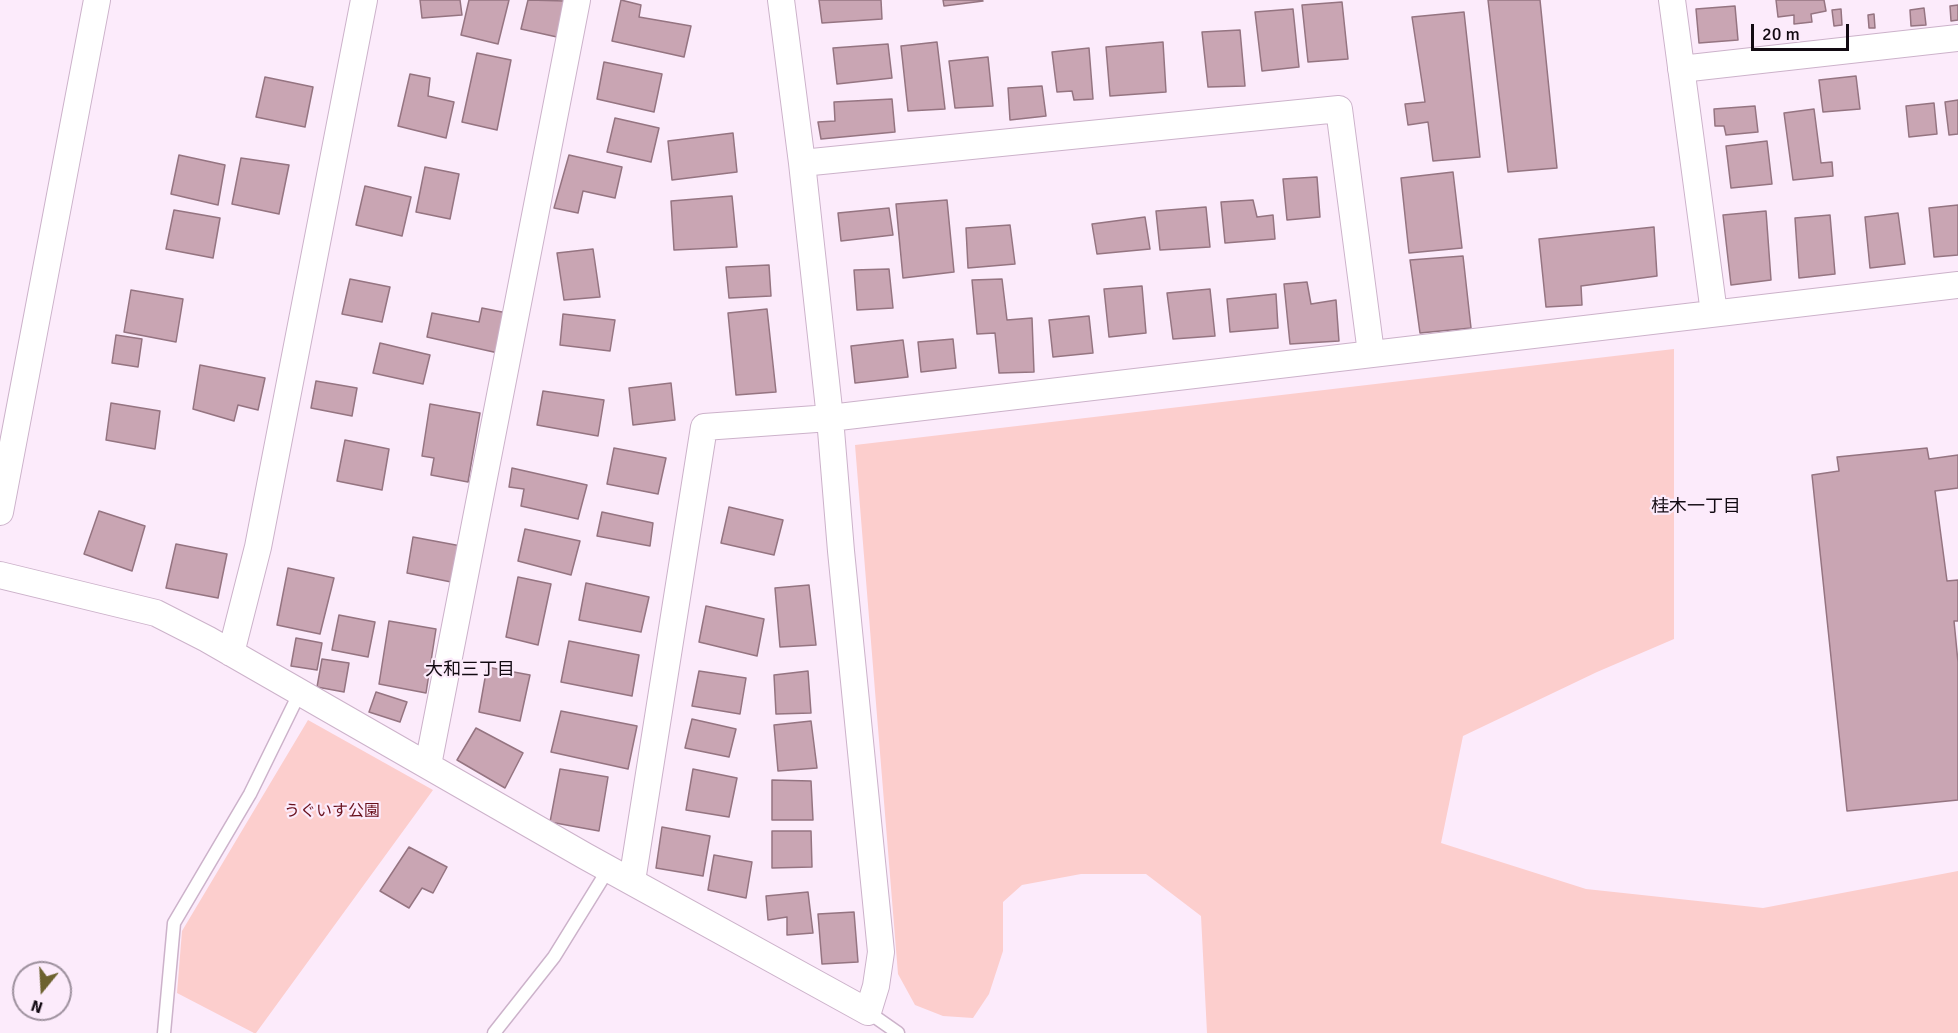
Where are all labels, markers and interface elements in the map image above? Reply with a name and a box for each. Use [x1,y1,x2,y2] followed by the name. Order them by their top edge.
[1754,12,1852,50] scale bar
[1762,23,1800,45] text: 20 m
[1651,496,1741,518] district label: 桂木一丁目
[425,659,515,681] district label: 大和三丁目
[284,802,380,822] park label: うぐいす公園
[12,961,72,1021] north arrow
[29,995,45,1017] text: N

